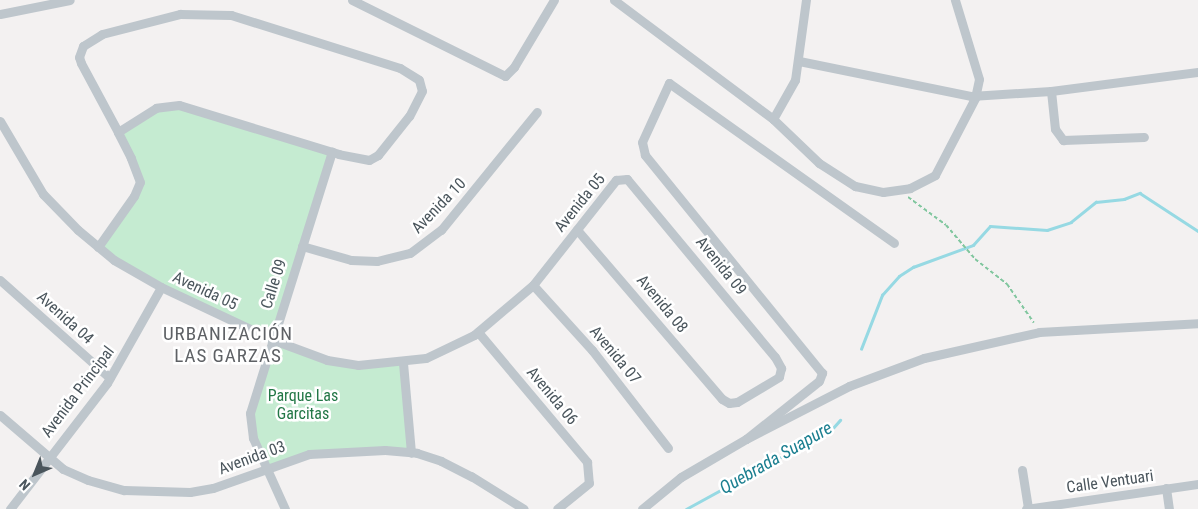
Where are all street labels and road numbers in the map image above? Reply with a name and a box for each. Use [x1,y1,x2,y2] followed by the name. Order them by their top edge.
[551,170,609,236] street label: Avenida 05
[408,174,470,238] street label: Avenida 10
[692,233,750,299] street label: Avenida 09
[257,257,291,311] street label: Calle 09
[169,268,241,314] street label: Avenida 05
[632,271,692,337] street label: Avenida 08
[33,288,97,348] street label: Avenida 04
[585,322,645,388] street label: Avenida 07
[37,343,119,441] street label: Avenida Principal
[522,363,582,429] street label: Avenida 06
[216,437,288,479] street label: Avenida 03
[1065,466,1155,498] street label: Calle Ventuari

